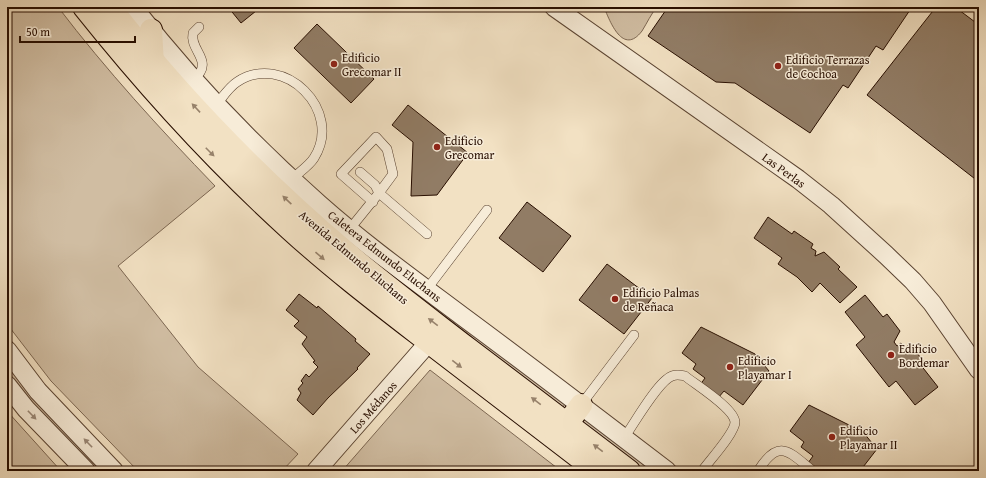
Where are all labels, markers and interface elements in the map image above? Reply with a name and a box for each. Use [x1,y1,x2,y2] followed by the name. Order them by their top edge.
[20,18,135,44] scale bar
[26,23,50,40] text: 50 m
[342,49,402,80] place label: Edificio Grecomar II
[786,51,870,82] place label: Edificio Terrazas de Cochoa
[329,59,339,69] marker: Edificio Grecomar II
[773,61,783,71] marker: Edificio Terrazas de Cochoa
[191,103,201,113] one-way arrow
[445,132,494,163] place label: Edificio Grecomar
[432,142,442,152] marker: Edificio Grecomar
[205,147,215,157] one-way arrow
[759,148,809,192] street label: Las Perlas
[283,196,292,205] one-way arrow
[295,206,413,308] street label: Avenida Edmundo Eluchans
[325,206,446,306] street label: Caletera Edmundo Eluchans
[315,251,326,260] one-way arrow
[623,284,699,315] place label: Edificio Palmas de Reñaca
[610,294,620,304] marker: Edificio Palmas de Reñaca
[428,318,438,326] one-way arrow
[899,340,949,371] place label: Edificio Bordemar
[886,350,896,360] marker: Edificio Bordemar
[738,352,792,383] place label: Edificio Playamar I
[452,359,463,368] one-way arrow
[725,362,735,372] marker: Edificio Playamar I
[345,377,401,437] street label: Los Médanos
[531,396,542,405] one-way arrow
[27,410,37,420] one-way arrow
[840,422,898,453] place label: Edificio Playamar II
[827,432,837,442] marker: Edificio Playamar II
[83,438,92,448] one-way arrow
[593,444,604,452] one-way arrow

